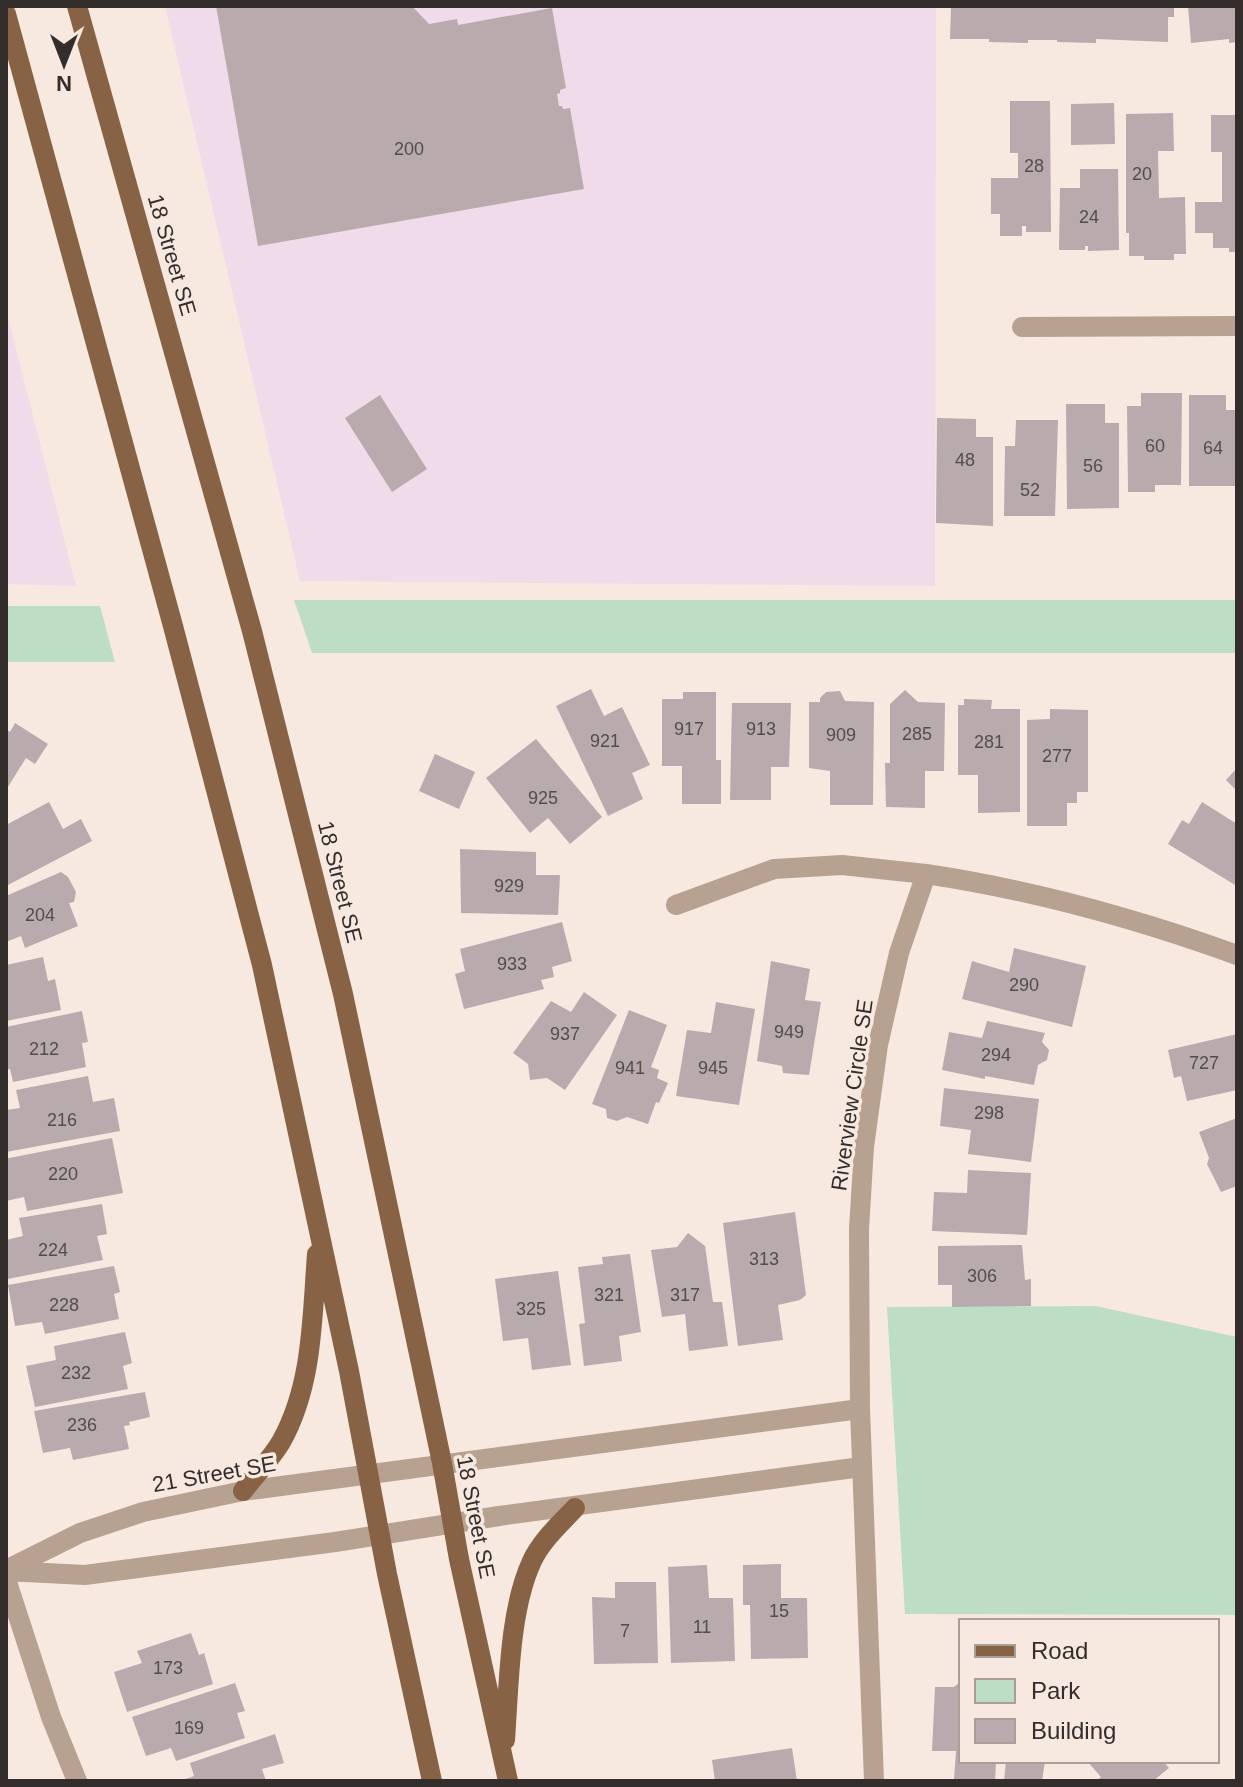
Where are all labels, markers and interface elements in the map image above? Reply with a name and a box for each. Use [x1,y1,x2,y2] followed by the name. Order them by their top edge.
[24,24,104,104] north arrow
[56,71,72,96] text: N
[394,139,424,159] house number: 200
[1024,156,1044,176] house number: 28
[1132,164,1152,184] house number: 20
[143,192,201,318] street label: 18 Street SE
[1079,207,1099,227] house number: 24
[1145,436,1165,456] house number: 60
[1203,438,1223,458] house number: 64
[955,450,975,470] house number: 48
[1083,456,1103,476] house number: 56
[1020,480,1040,500] house number: 52
[674,719,704,739] house number: 917
[746,719,776,739] house number: 913
[902,724,932,744] house number: 285
[826,725,856,745] house number: 909
[590,731,620,751] house number: 921
[974,732,1004,752] house number: 281
[1042,746,1072,766] house number: 277
[528,788,558,808] house number: 925
[313,818,367,946] street label: 18 Street SE
[494,876,524,896] house number: 929
[25,905,55,925] house number: 204
[497,954,527,974] house number: 933
[1009,975,1039,995] house number: 290
[826,998,878,1192] street label: Riverview Circle SE
[774,1022,804,1042] house number: 949
[550,1024,580,1044] house number: 937
[29,1039,59,1059] house number: 212
[981,1045,1011,1065] house number: 294
[1189,1053,1219,1073] house number: 727
[615,1058,645,1078] house number: 941
[698,1058,728,1078] house number: 945
[974,1103,1004,1123] house number: 298
[47,1110,77,1130] house number: 216
[48,1164,78,1184] house number: 220
[38,1240,68,1260] house number: 224
[749,1249,779,1269] house number: 313
[967,1266,997,1286] house number: 306
[594,1285,624,1305] house number: 321
[670,1285,700,1305] house number: 317
[49,1295,79,1315] house number: 228
[516,1299,546,1319] house number: 325
[61,1363,91,1383] house number: 232
[67,1415,97,1435] house number: 236
[150,1451,278,1497] street label: 21 Street SE
[452,1453,500,1581] street label: 18 Street SE
[769,1601,789,1621] house number: 15
[693,1617,711,1637] house number: 11
[959,1619,1219,1763] legend
[620,1621,630,1641] house number: 7
[1031,1637,1088,1664] text: Road
[153,1658,183,1678] house number: 173
[1031,1677,1081,1704] text: Park
[1031,1717,1116,1744] text: Building
[174,1718,204,1738] house number: 169

